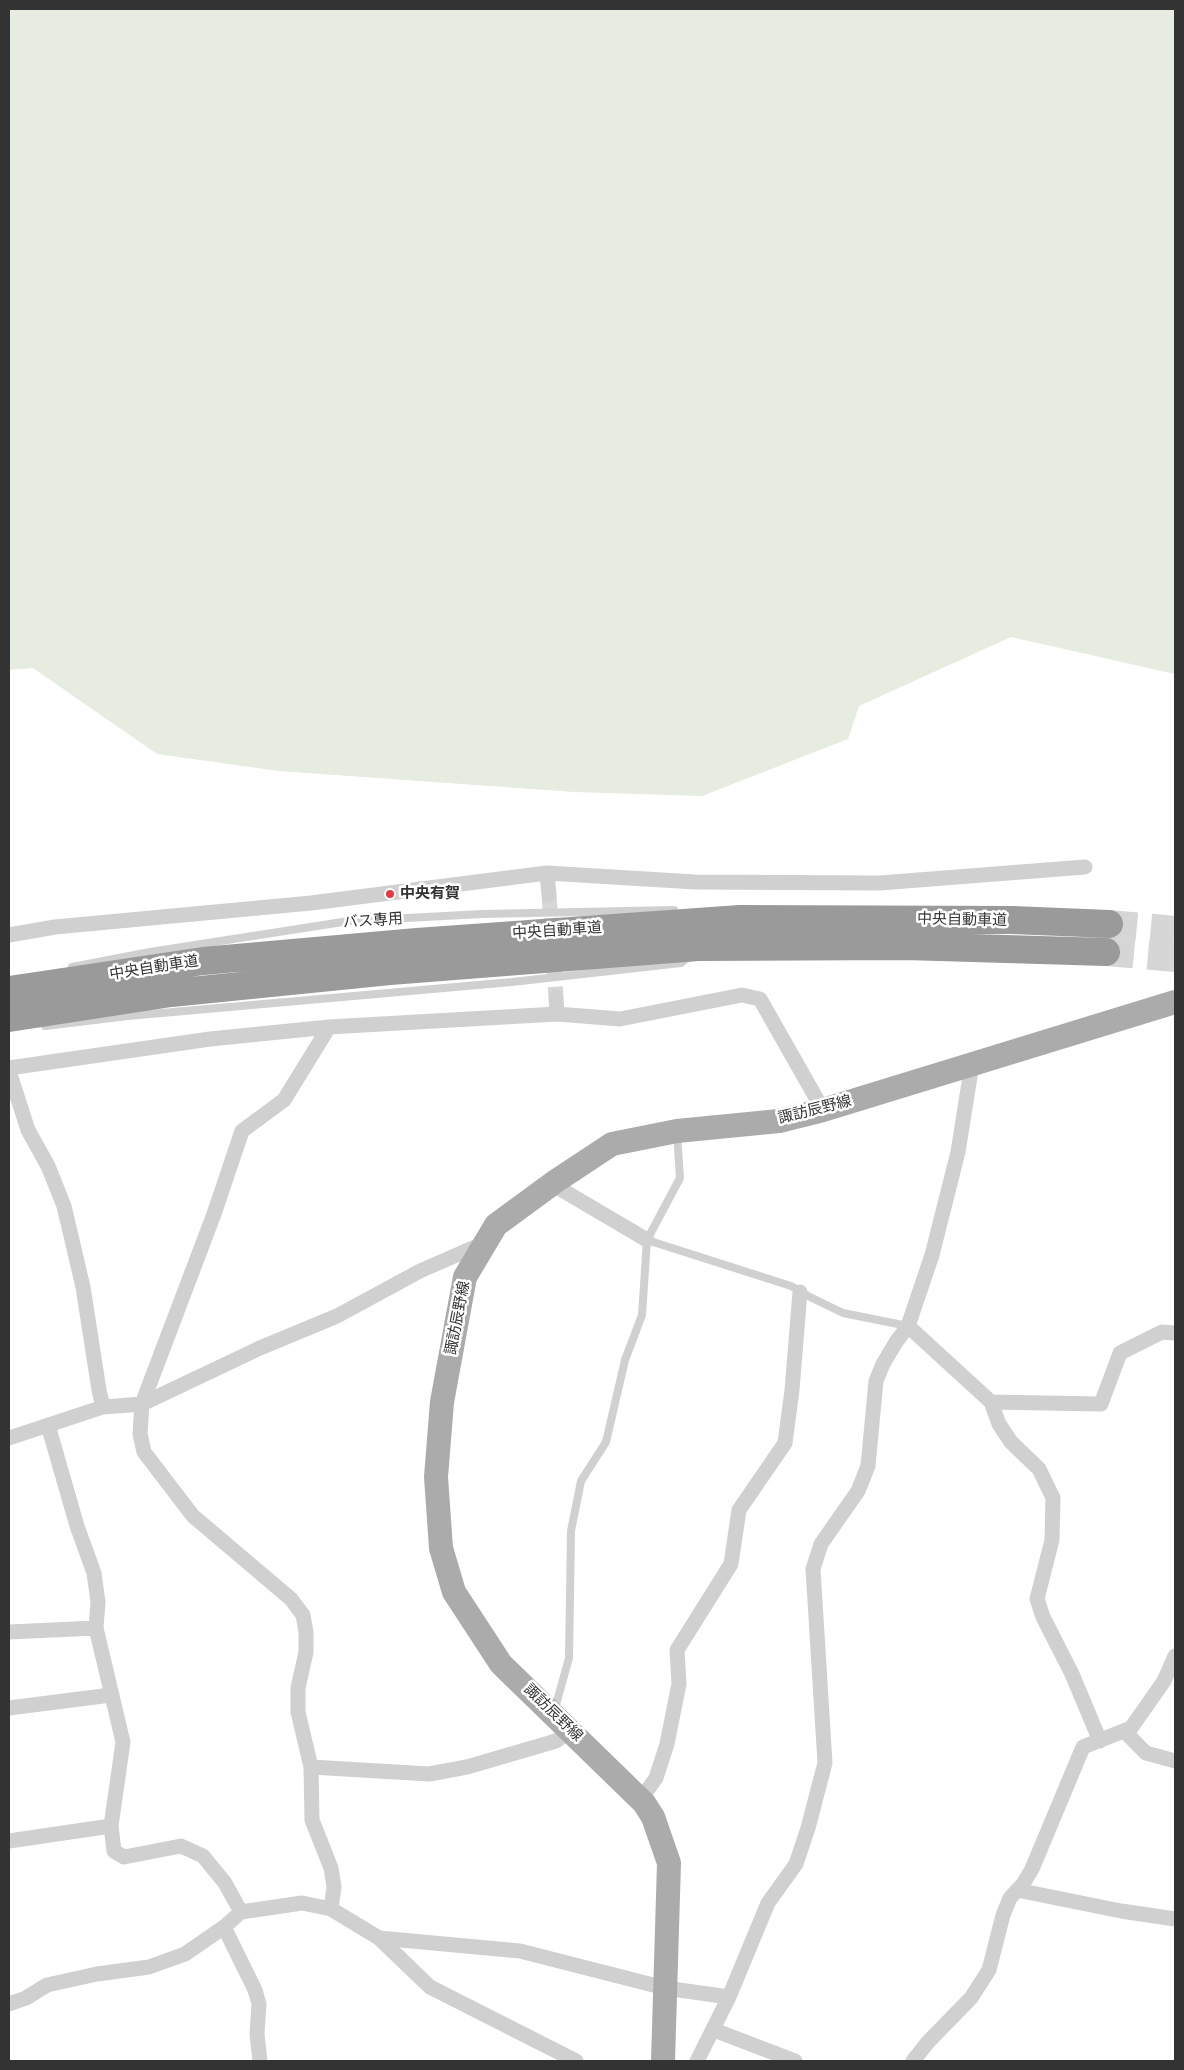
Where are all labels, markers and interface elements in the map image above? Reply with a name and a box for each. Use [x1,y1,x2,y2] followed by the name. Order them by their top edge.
[400,885,460,903] place label: 中央有賀
[384,888,396,900] marker: 中央有賀
[342,910,404,932] street label: バス専用
[917,910,1007,930] street label: 中央自動車道
[511,919,603,943] street label: 中央自動車道
[108,952,200,984] street label: 中央自動車道
[776,1092,854,1128] street label: 諏訪辰野線
[442,1279,474,1357] street label: 諏訪辰野線
[520,1680,586,1746] street label: 諏訪辰野線

